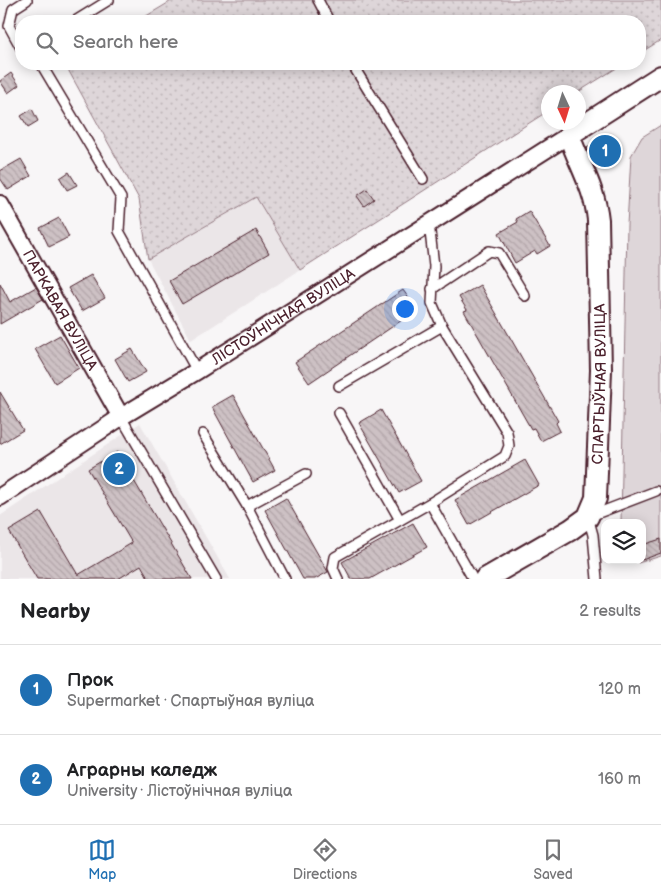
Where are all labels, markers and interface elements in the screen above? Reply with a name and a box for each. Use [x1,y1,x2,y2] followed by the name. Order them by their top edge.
[15,15,646,70] search box
[33,29,61,57] icon: search
[73,31,178,54] text: Search here
[541,85,586,130] north arrow
[589,132,621,170] pin: 1
[18,247,102,375] street label: ПАРКАВАЯ ВУЛІЦА
[207,264,359,370] street label: ЛІСТОЎНІЧНАЯ ВУЛІЦА
[392,296,418,322] your location
[588,303,611,465] street label: СПАРТЫЎНАЯ ВУЛІЦА
[103,450,135,488] pin: 2
[601,519,646,564] map controls
[601,519,646,564] button: layers
[20,599,90,624] text: Nearby
[579,602,641,621] text: 2 results
[67,669,113,692] text: Прок
[33,680,39,699] text: 1
[598,680,641,699] text: 120 m
[67,692,315,711] text: Supermarket · Спартыўная вуліца
[67,759,217,782] text: Аграрны каледж
[31,770,41,789] text: 2
[598,770,641,789] text: 160 m
[67,782,292,801] text: University · Лістоўнічная вуліца
[88,836,116,883] tab: Map
[293,836,357,883] tab: Directions
[533,836,573,883] tab: Saved

